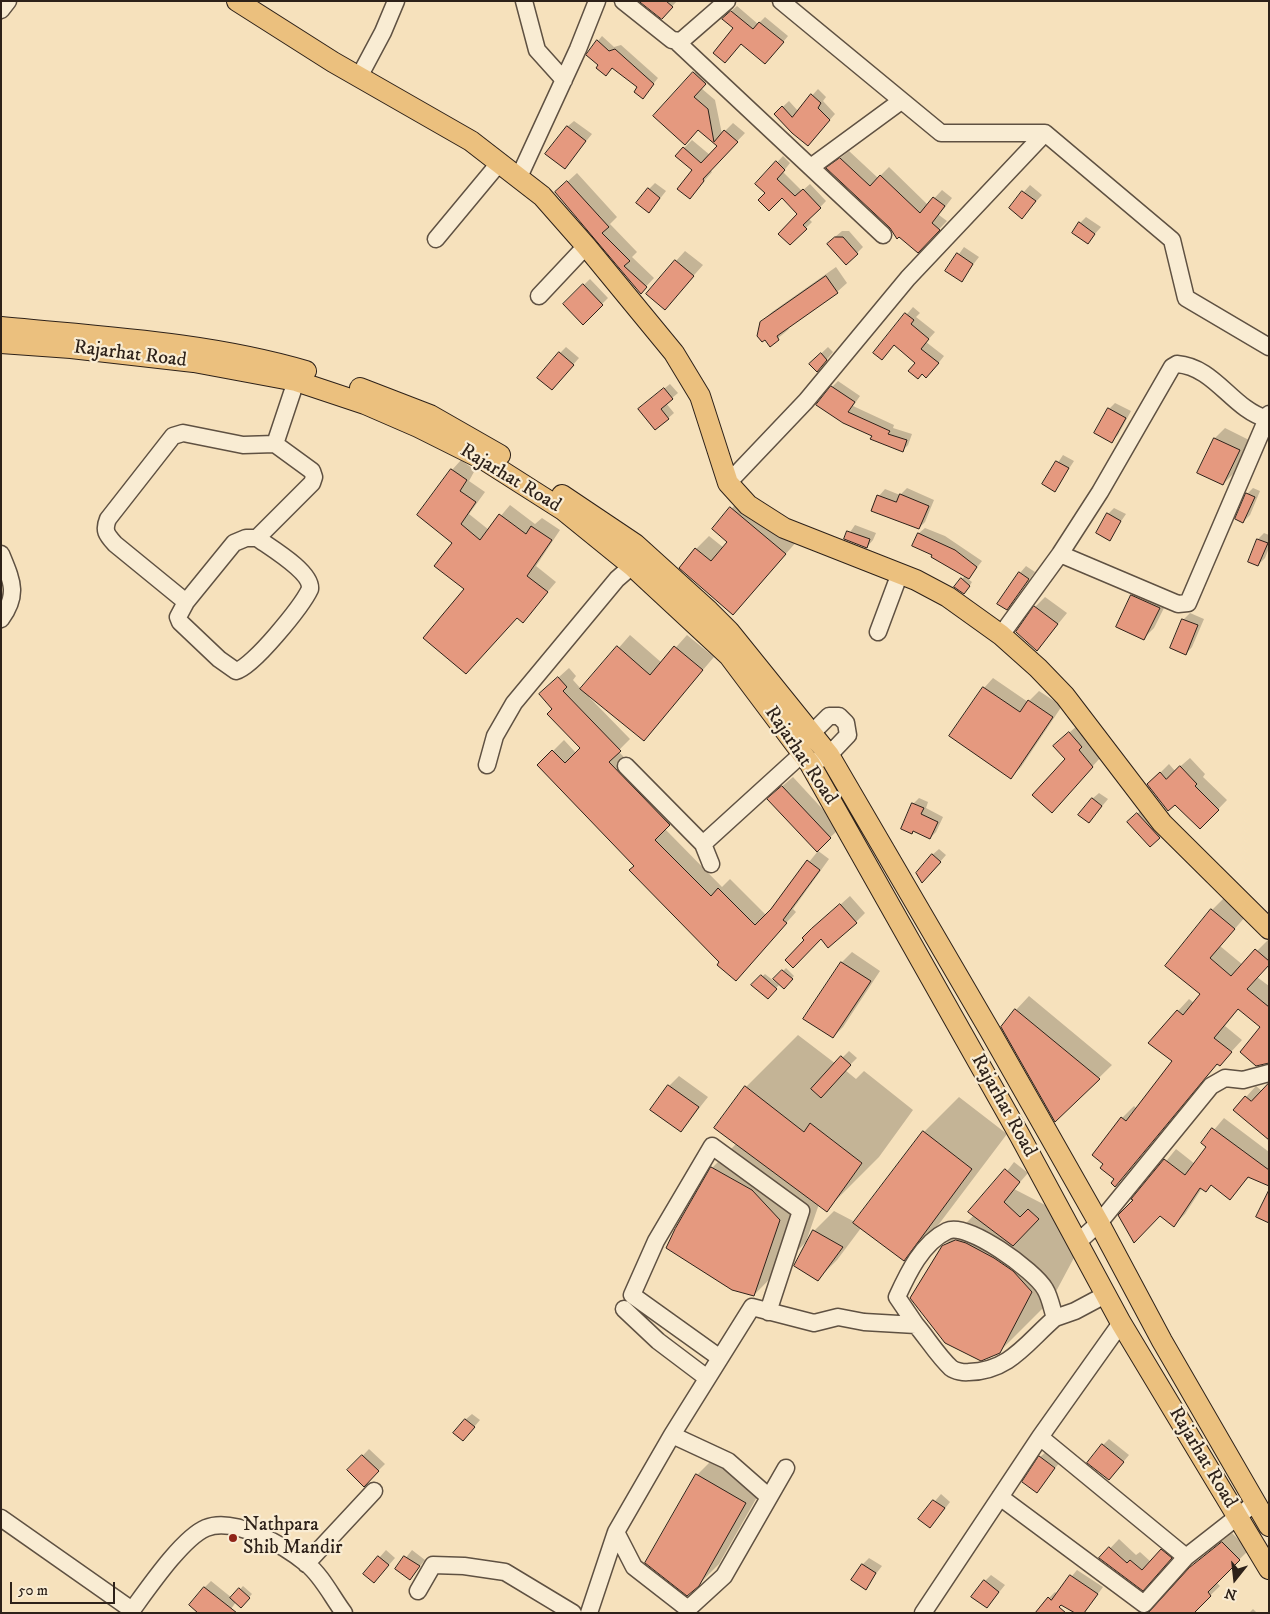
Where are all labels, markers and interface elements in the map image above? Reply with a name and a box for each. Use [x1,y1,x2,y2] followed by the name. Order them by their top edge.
[72,336,188,374] street label: Rajarhat Road
[455,439,565,519] street label: Rajarhat Road
[758,702,842,810] street label: Rajarhat Road
[965,1051,1041,1161] street label: Rajarhat Road
[1162,1403,1242,1513] street label: Rajarhat Road
[243,1514,343,1561] place label: Nathpara Shib Mandir
[227,1532,239,1544] marker: Nathpara Shib Mandir
[1210,1554,1260,1604] north arrow
[12,1572,118,1604] scale bar
[18,1581,48,1600] text: 50 m
[1223,1583,1239,1604] text: N

